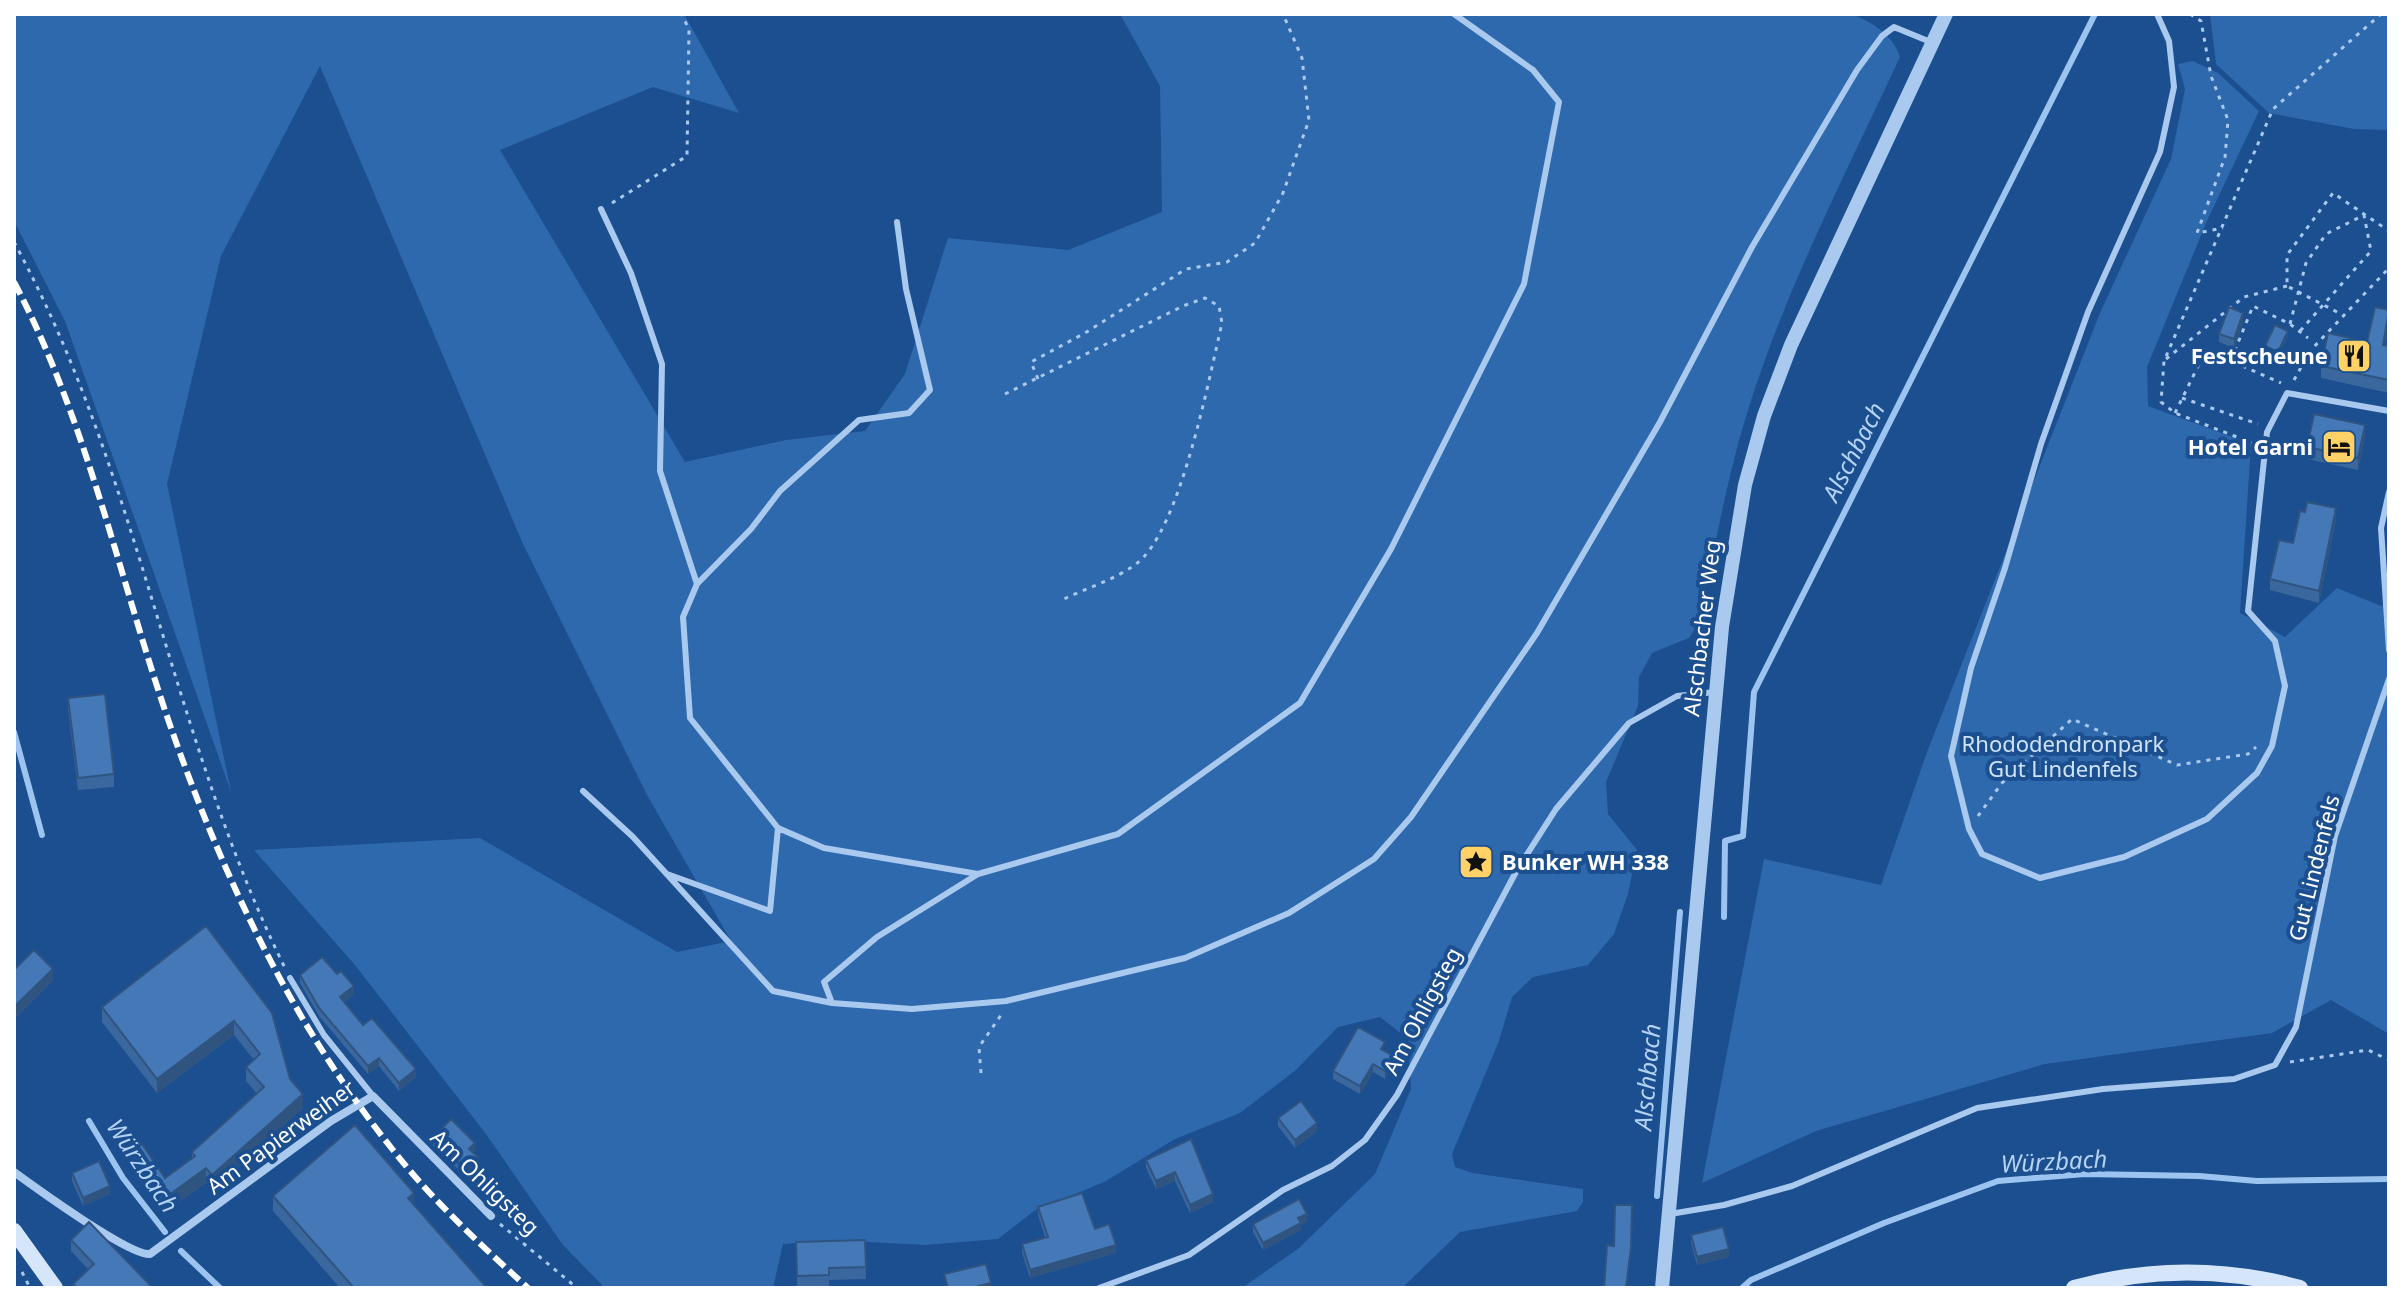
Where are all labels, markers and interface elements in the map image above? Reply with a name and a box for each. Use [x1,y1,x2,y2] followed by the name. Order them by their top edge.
[2335,337,2373,375] restaurant icon: Festscheune
[2191,340,2328,370] place label: Festscheune
[1813,396,1892,508] water label: Alschbach
[2320,428,2358,466] hotel icon: Hotel Garni
[2188,431,2313,461] place label: Hotel Garni
[1675,538,1727,718] street label: Alschbacher Weg
[1962,728,2165,783] park label: Rhododendronpark Gut Lindenfels
[2280,791,2346,944] street label: Gut Lindenfels
[1457,843,1495,881] place icon: Bunker WH 338
[1502,846,1669,876] place label: Bunker WH 338
[1375,941,1467,1080] street label: Am Ohligsteg
[1625,1022,1668,1134] water label: Alschbach
[200,1072,361,1200] street label: Am Papierweiher
[100,1112,187,1219] water label: Würzbach
[425,1122,547,1241] street label: Am Ohligsteg
[2000,1141,2108,1180] water label: Würzbach

